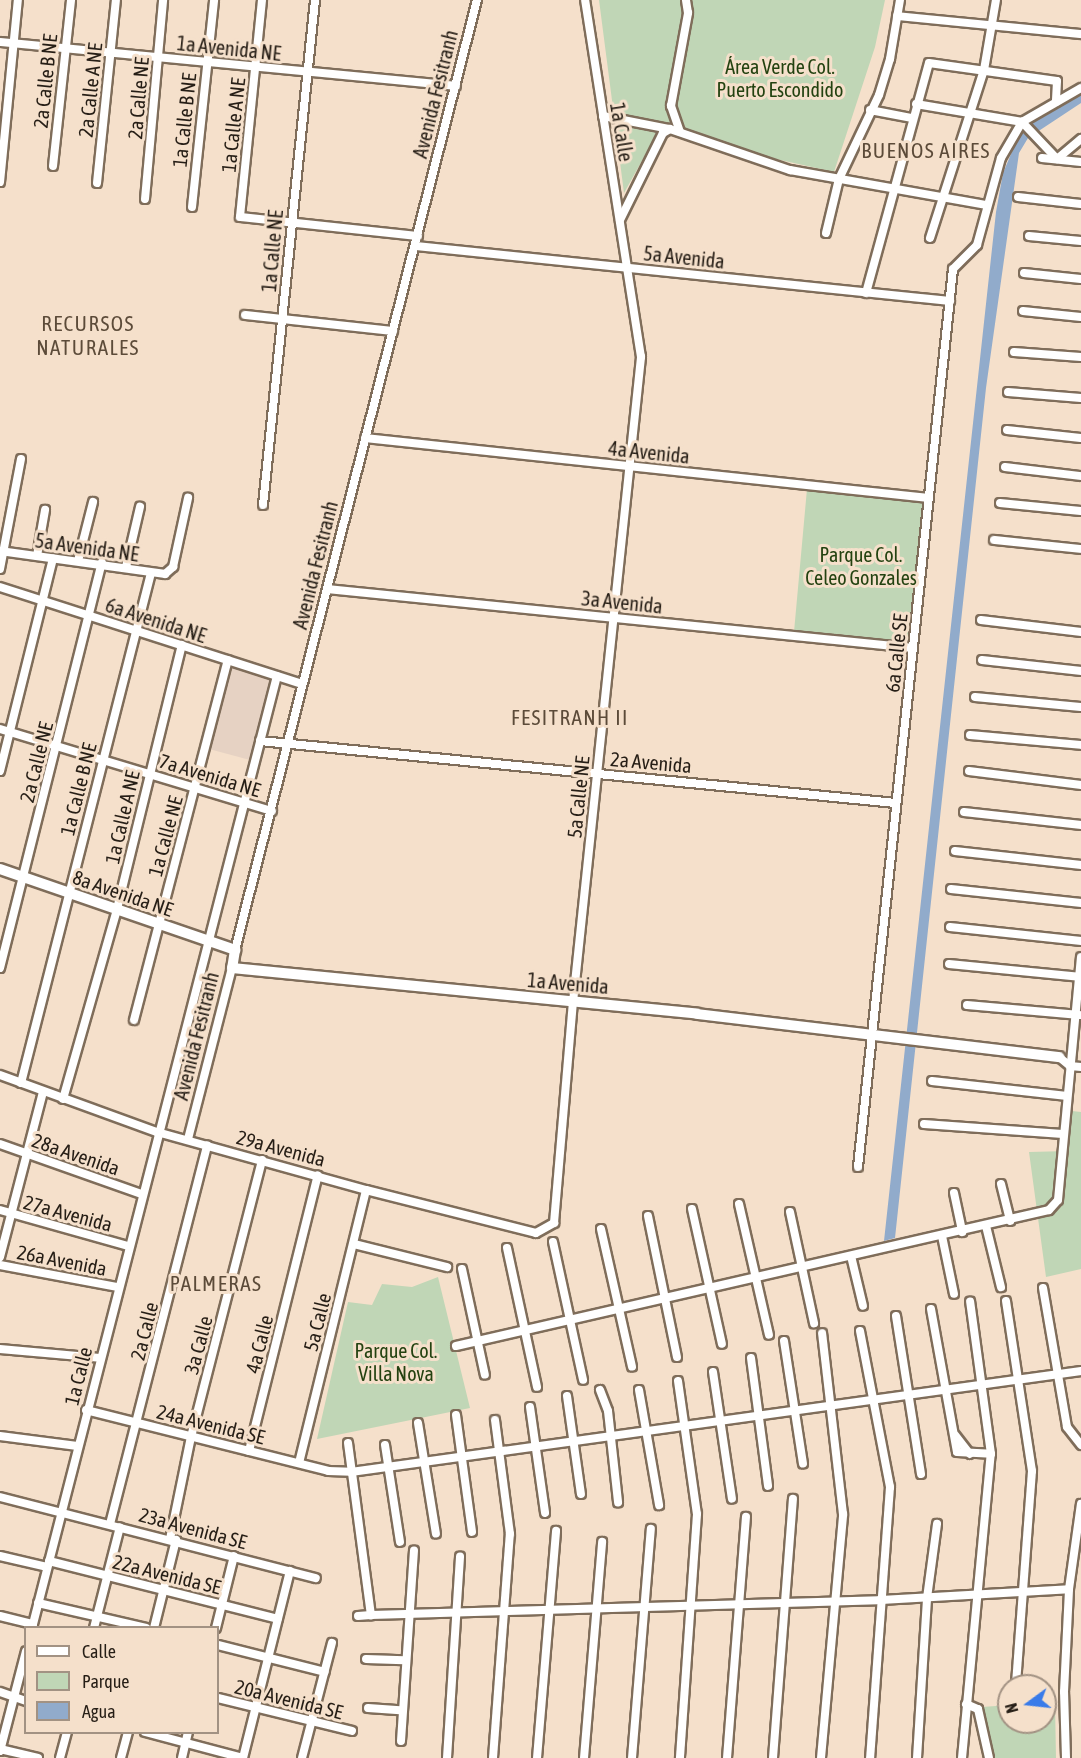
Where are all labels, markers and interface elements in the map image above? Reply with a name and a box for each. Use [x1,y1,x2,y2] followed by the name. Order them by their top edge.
[407,27,463,161] street label: Avenida Fesitranh
[176,31,282,65] street label: 1a Avenida NE
[28,33,62,129] street label: 2a Calle B NE
[73,42,107,138] street label: 2a Calle A NE
[717,55,843,102] park label: Área Verde Col. Puerto Escondido
[122,56,154,140] street label: 2a Calle NE
[167,72,201,168] street label: 1a Calle B NE
[216,77,250,173] street label: 1a Calle A NE
[606,101,638,163] street label: 1a Calle
[861,137,991,163] district label: BUENOS AIRES
[256,209,288,293] street label: 1a Calle NE
[642,241,726,273] street label: 5a Avenida
[36,310,140,360] district label: RECURSOS NATURALES
[607,436,691,468] street label: 4a Avenida
[287,498,343,632] street label: Avenida Fesitranh
[34,528,140,566] street label: 5a Avenida NE
[805,543,917,590] park label: Parque Col. Celeo Gonzales
[580,586,664,618] street label: 3a Avenida
[103,592,209,648] street label: 6a Avenida NE
[880,613,912,693] street label: 6a Calle SE
[511,704,629,730] district label: FESITRANH II
[14,719,58,805] street label: 2a Calle NE
[55,740,101,838] street label: 1a Calle B NE
[609,746,693,778] street label: 2a Avenida
[157,748,263,802] street label: 7a Avenida NE
[562,755,594,839] street label: 5a Calle NE
[100,768,144,866] street label: 1a Calle A NE
[143,793,187,879] street label: 1a Calle NE
[70,865,176,921] street label: 8a Avenida NE
[526,967,610,999] street label: 1a Avenida
[168,969,224,1103] street label: Avenida Fesitranh
[234,1125,328,1171] street label: 29a Avenida
[29,1128,123,1180] street label: 28a Avenida
[21,1190,115,1236] street label: 27a Avenida
[15,1240,109,1280] street label: 26a Avenida
[170,1270,262,1296] district label: PALMERAS
[298,1290,336,1354] street label: 5a Calle
[125,1299,163,1363] street label: 2a Calle
[240,1312,278,1376] street label: 4a Calle
[179,1313,217,1377] street label: 3a Calle
[355,1338,437,1385] park label: Parque Col. Villa Nova
[59,1344,97,1408] street label: 1a Calle
[154,1399,268,1449] street label: 24a Avenida SE
[137,1502,249,1554] street label: 23a Avenida SE
[110,1549,224,1599] street label: 22a Avenida SE
[24,1626,219,1734] legend
[82,1641,116,1662] text: Calle
[82,1671,130,1692] text: Parque
[232,1674,346,1724] street label: 20a Avenida SE
[997,1674,1057,1734] north arrow
[82,1701,116,1722] text: Agua
[1002,1701,1021,1715] text: N

